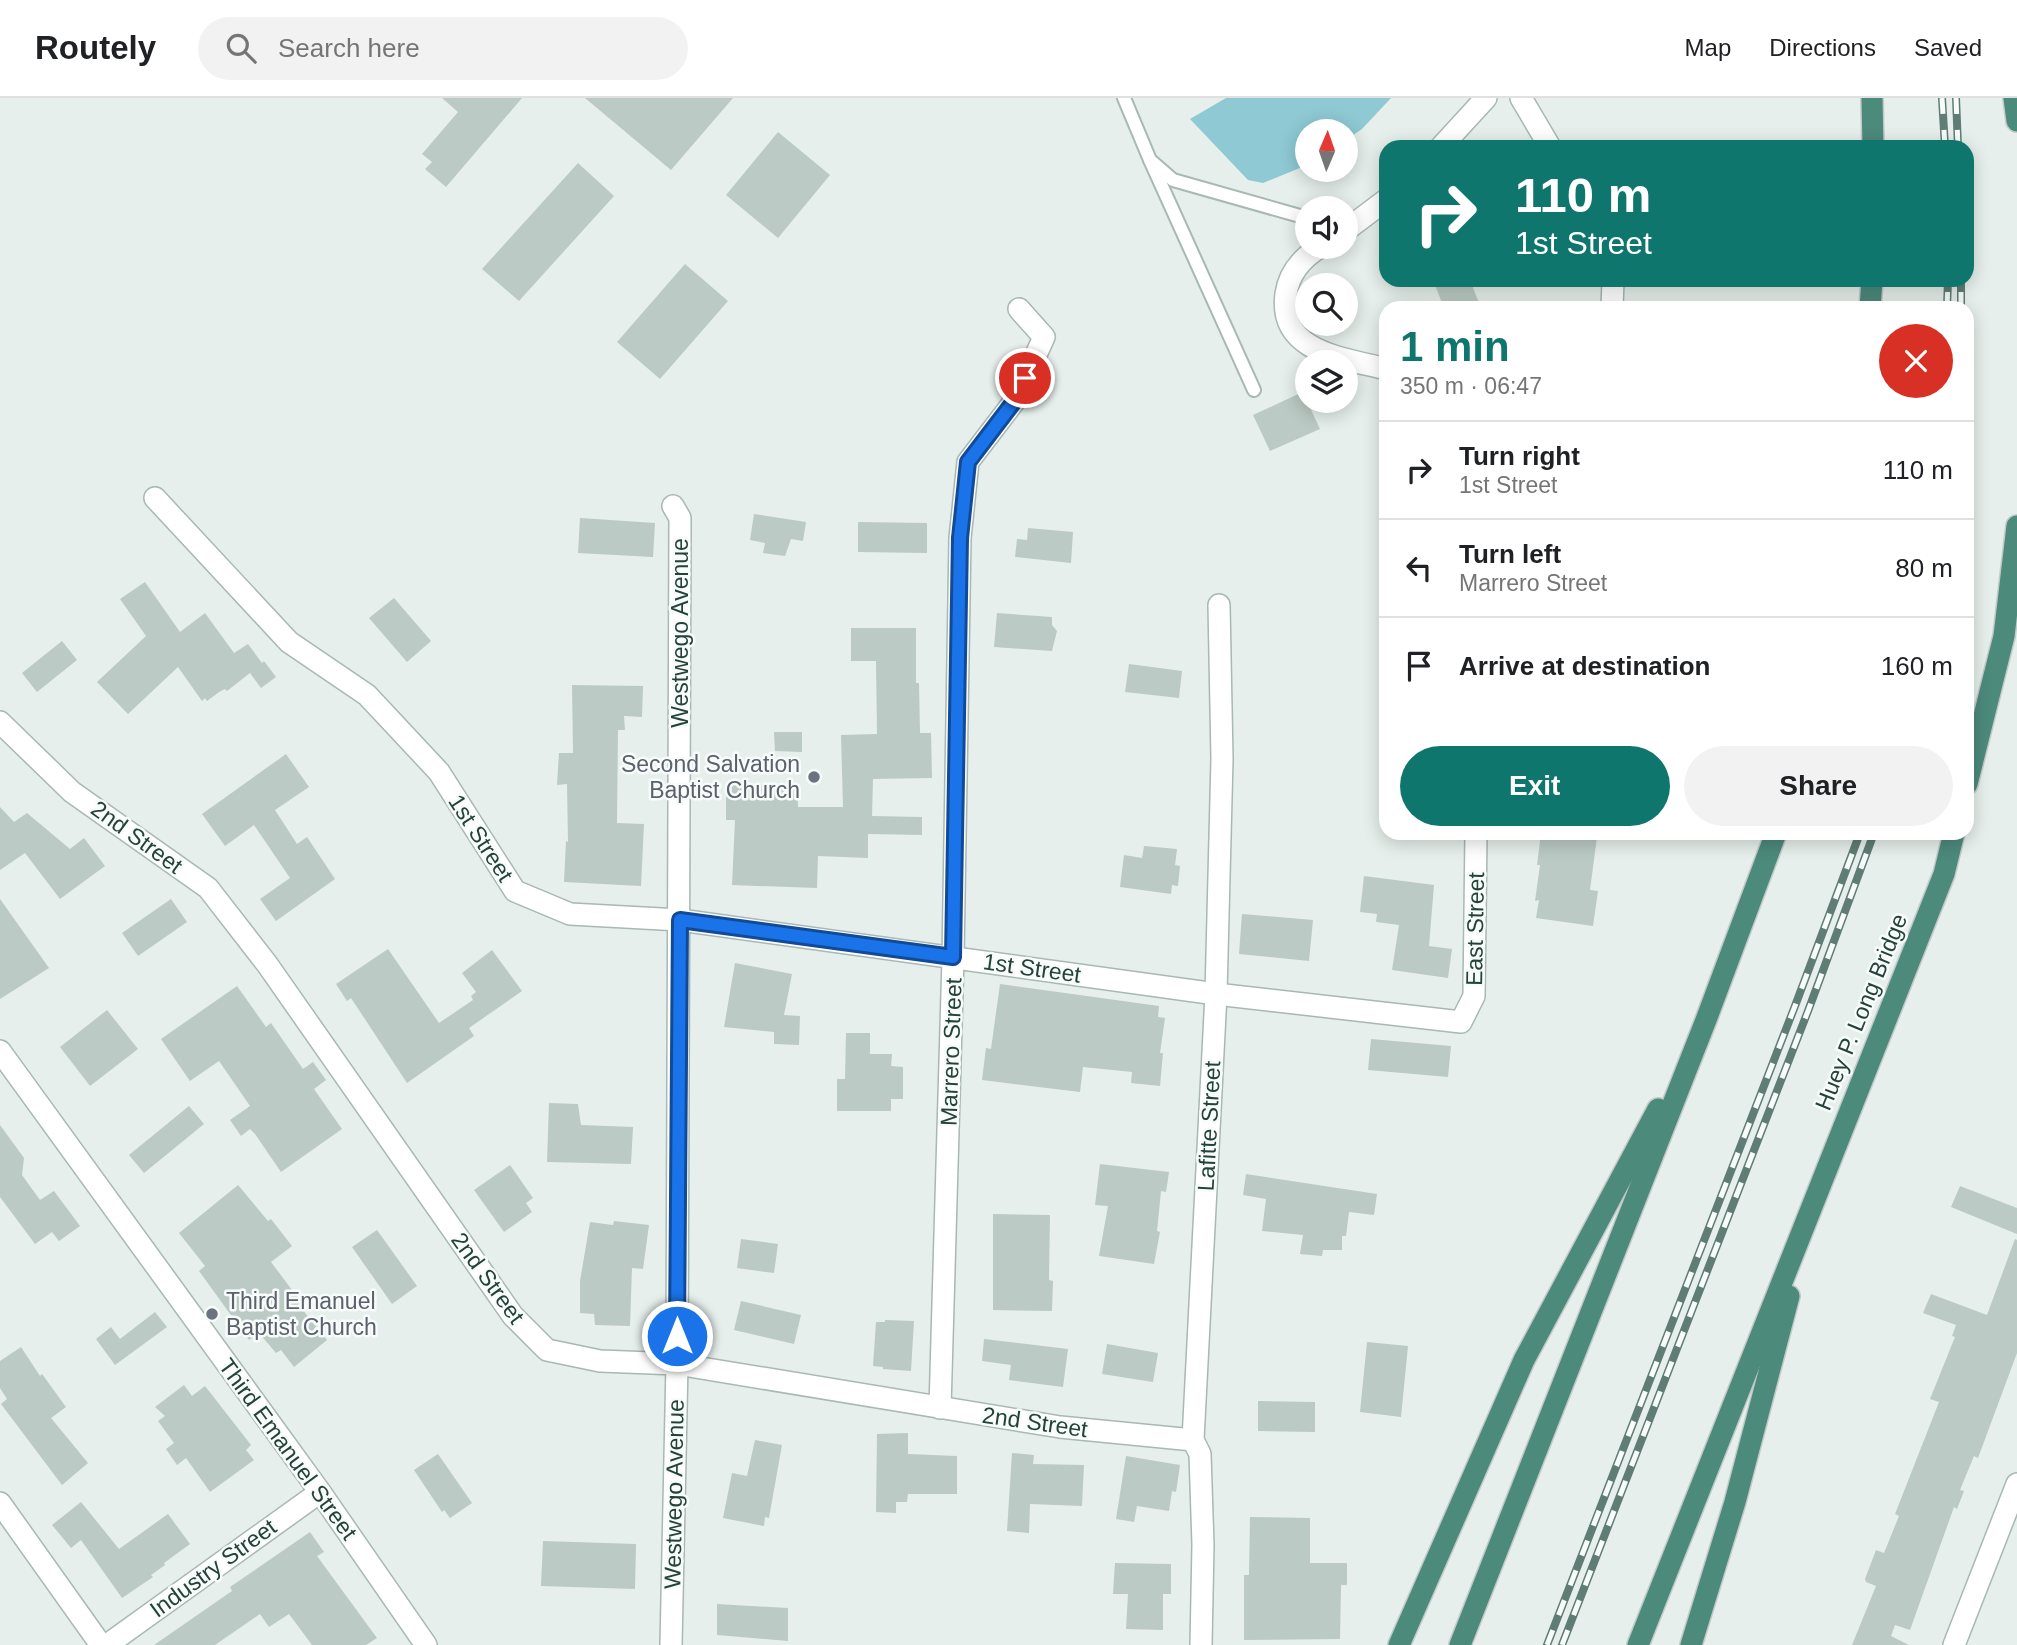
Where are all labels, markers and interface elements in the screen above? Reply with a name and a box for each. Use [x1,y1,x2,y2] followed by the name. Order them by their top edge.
[198,17,688,80] search box
[35,29,156,66] text: Routely
[222,29,260,67] icon: search
[278,33,420,63] text: Search here
[1685,34,1731,61] text: Map
[1769,34,1876,61] text: Directions
[1914,34,1982,61] text: Saved
[1295,119,1358,182] north arrow
[1295,119,1358,413] map controls
[1400,168,1491,259] icon: right
[1515,168,1651,222] text: 110 m
[1295,196,1358,259] button: sound
[1515,225,1652,261] text: 1st Street
[1295,273,1358,336] button: search
[1400,323,1510,370] text: 1 min
[1879,324,1953,398] button: close
[995,348,1055,408] pin
[1295,350,1358,413] button: layers
[1006,359,1044,397] icon: arrive
[1400,373,1542,399] text: 350 m · 06:47
[1459,441,1580,471] text: Turn right
[1400,451,1438,489] icon: right
[1883,455,1953,485] text: 110 m
[1459,472,1557,498] text: 1st Street
[667,538,693,728] street label: Westwego Avenue
[1459,539,1561,569] text: Turn left
[1400,549,1438,587] icon: left
[1895,553,1953,583] text: 80 m
[1459,570,1607,596] text: Marrero Street
[1400,647,1438,685] icon: arrive
[1459,651,1710,681] text: Arrive at destination
[1881,651,1953,681] text: 160 m
[1400,746,1670,826] button: Exit
[1684,746,1953,826] button: Share
[621,751,800,803] place label: Second Salvation Baptist Church
[806,769,822,785] marker: Second Salvation Baptist Church
[443,790,519,887] street label: 1st Street
[86,795,188,879] street label: 2nd Street
[1461,871,1489,986] street label: East Street
[1810,910,1912,1114] street label: Huey P. Long Bridge
[981,948,1083,988] street label: 1st Street
[935,977,967,1127] street label: Marrero Street
[1193,1060,1225,1192] street label: Lafitte Street
[446,1227,530,1329] street label: 2nd Street
[226,1288,377,1340] place label: Third Emanuel Baptist Church
[640,1299,714,1373] position arrow
[204,1306,220,1322] marker: Third Emanuel Baptist Church
[214,1353,363,1545] street label: Third Emanuel Street
[659,1399,689,1589] street label: Westwego Avenue
[981,1402,1090,1442] street label: 2nd Street
[145,1513,282,1622] street label: Industry Street

